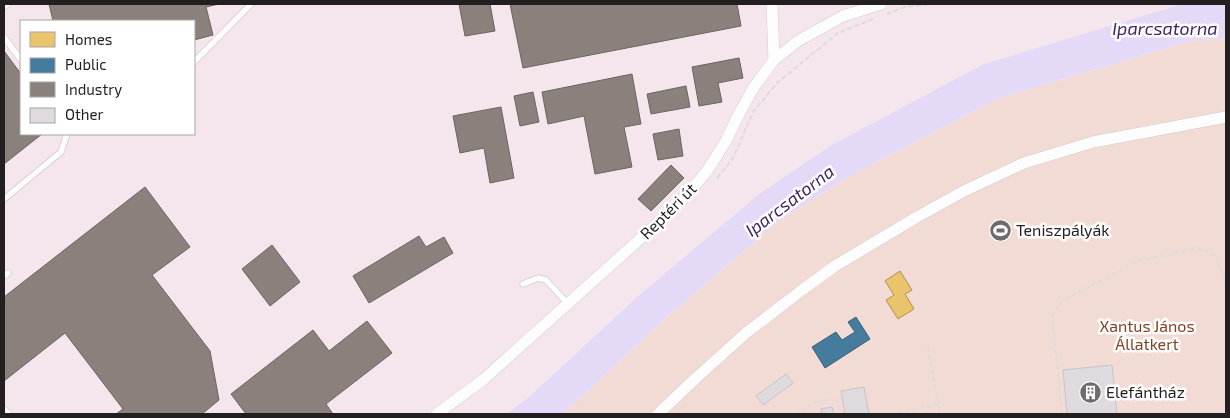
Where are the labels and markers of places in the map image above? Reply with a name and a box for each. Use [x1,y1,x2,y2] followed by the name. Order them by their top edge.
[988,218,1012,242] sports icon: Teniszpályák
[1016,220,1109,239] place label: Teniszpályák
[1078,380,1102,404] building icon: Elefántház
[1106,382,1185,401] place label: Elefántház

